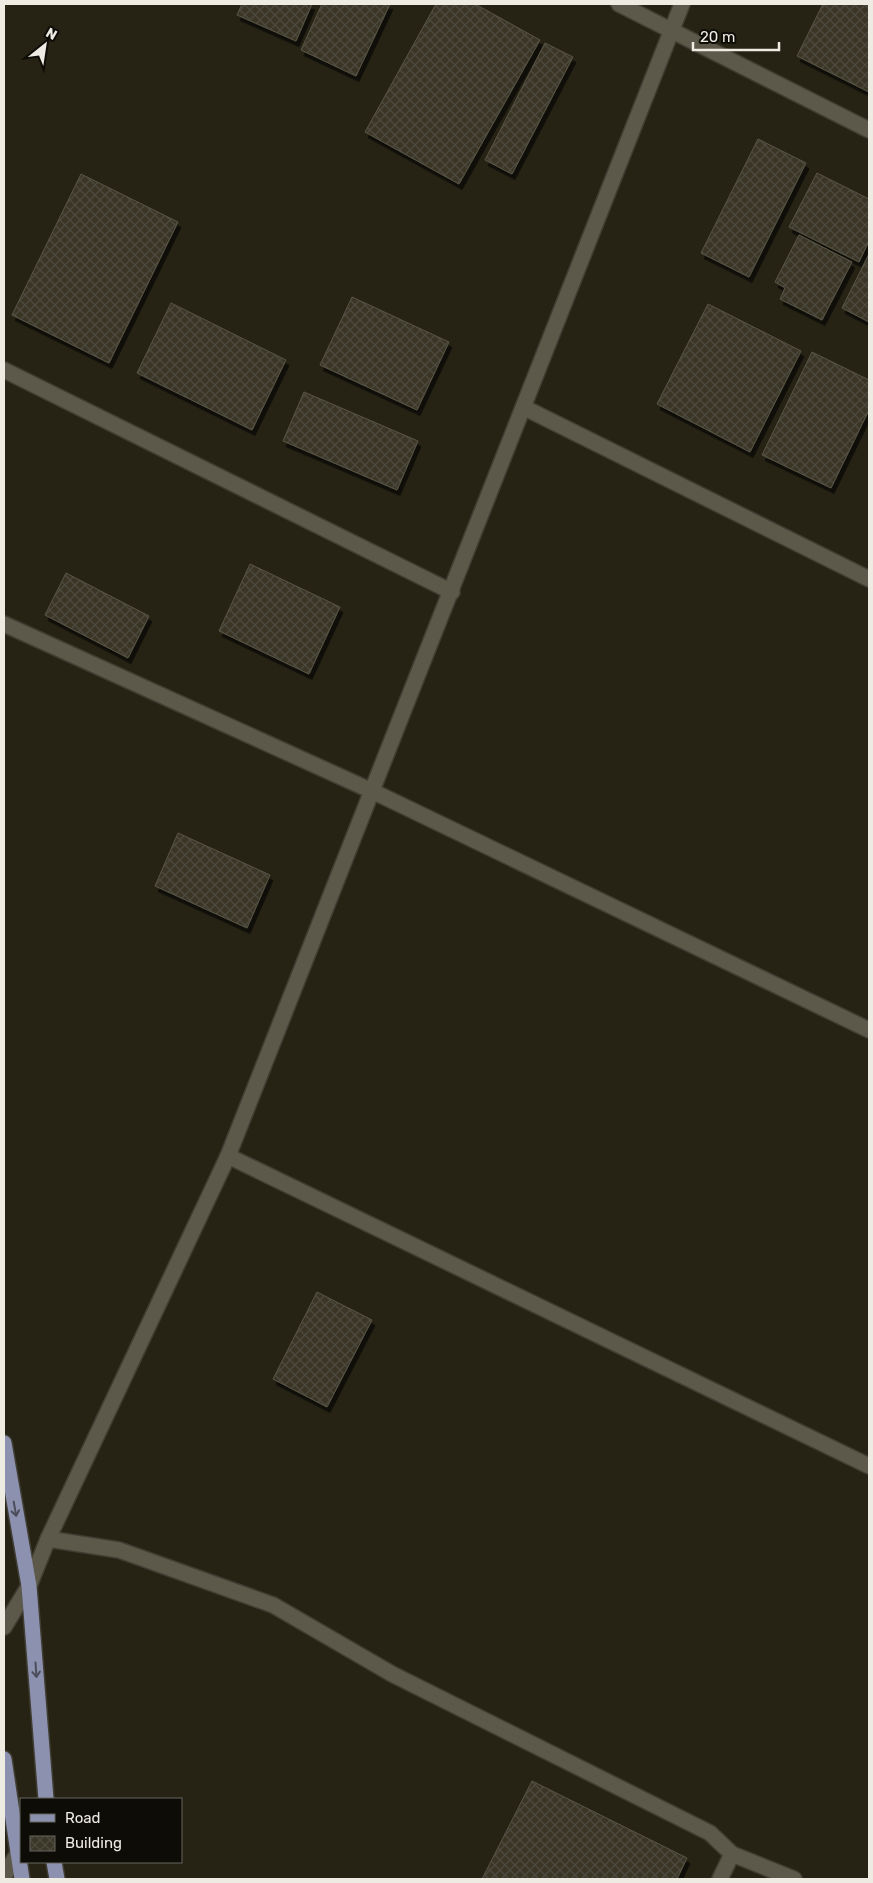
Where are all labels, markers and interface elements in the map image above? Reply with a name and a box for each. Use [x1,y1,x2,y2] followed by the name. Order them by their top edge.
[20,20,70,70] north arrow
[693,20,779,52] scale bar
[43,24,60,44] text: N
[700,28,735,46] text: 20 m
[11,1500,21,1516] one-way arrow
[31,1661,40,1677] one-way arrow
[20,1798,182,1863] legend
[65,1809,101,1827] text: Road
[65,1834,122,1852] text: Building

